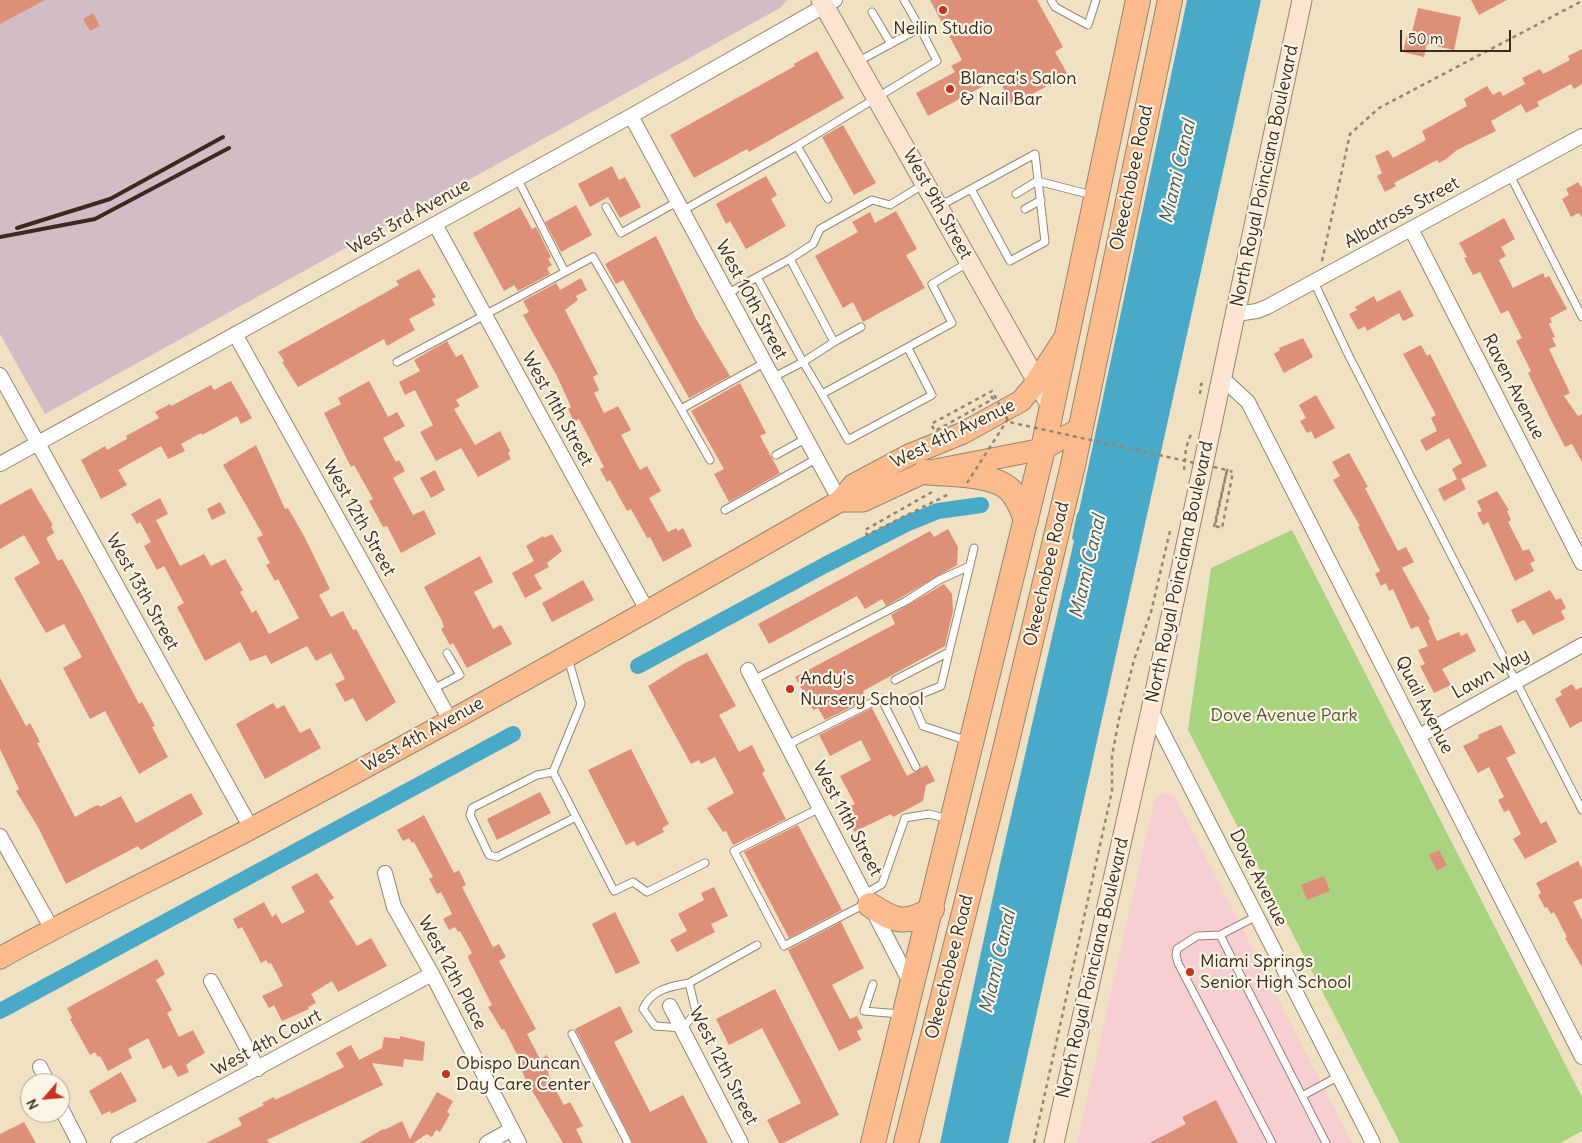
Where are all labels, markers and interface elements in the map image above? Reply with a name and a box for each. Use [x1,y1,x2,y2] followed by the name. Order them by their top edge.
[937,4,949,16] marker: Neilin Studio
[893,18,993,40] place label: Neilin Studio
[1402,20,1513,52] scale bar
[1408,29,1443,48] text: 50 m
[1227,43,1303,309] street label: North Royal Poinciana Boulevard
[960,68,1077,110] place label: Blanca's Salon & Nail Bar
[944,83,956,95] marker: Blanca's Salon & Nail Bar
[1106,103,1158,253] street label: Okeechobee Road
[1155,118,1201,226] water label: Miami Canal
[898,145,976,263] street label: West 9th Street
[1341,173,1463,253] street label: Albatross Street
[344,174,474,260] street label: West 3rd Avenue
[711,237,791,363] street label: West 10th Street
[1477,331,1549,443] street label: Raven Avenue
[517,348,597,470] street label: West 11th Street
[887,395,1019,473] street label: West 4th Avenue
[1142,439,1218,705] street label: North Royal Poinciana Boulevard
[318,456,400,580] street label: West 12th Street
[1020,500,1074,648] street label: Okeechobee Road
[1065,513,1111,621] water label: Miami Canal
[101,530,183,654] street label: West 13th Street
[1449,644,1533,704] street label: Lawn Way
[1390,652,1458,758] street label: Quail Avenue
[800,668,924,711] place label: Andy's Nursery School
[784,683,796,695] marker: Andy's Nursery School
[359,693,487,777] street label: West 4th Avenue
[1210,705,1358,727] park label: Dove Avenue Park
[808,758,886,880] street label: West 11th Street
[1224,826,1292,930] street label: Dove Avenue
[1052,836,1134,1100] street label: North Royal Poinciana Boulevard
[922,893,978,1041] street label: Okeechobee Road
[975,908,1021,1016] water label: Miami Canal
[413,913,491,1033] street label: West 12th Place
[1200,951,1351,994] place label: Miami Springs Senior High School
[1184,966,1196,978] marker: Miami Springs Senior High School
[684,1003,762,1129] street label: West 12th Street
[209,1005,325,1081] street label: West 4th Court
[456,1053,590,1096] place label: Obispo Duncan Day Care Center
[440,1068,452,1080] marker: Obispo Duncan Day Care Center
[20,1073,70,1123] north arrow
[22,1096,43,1113] text: N

